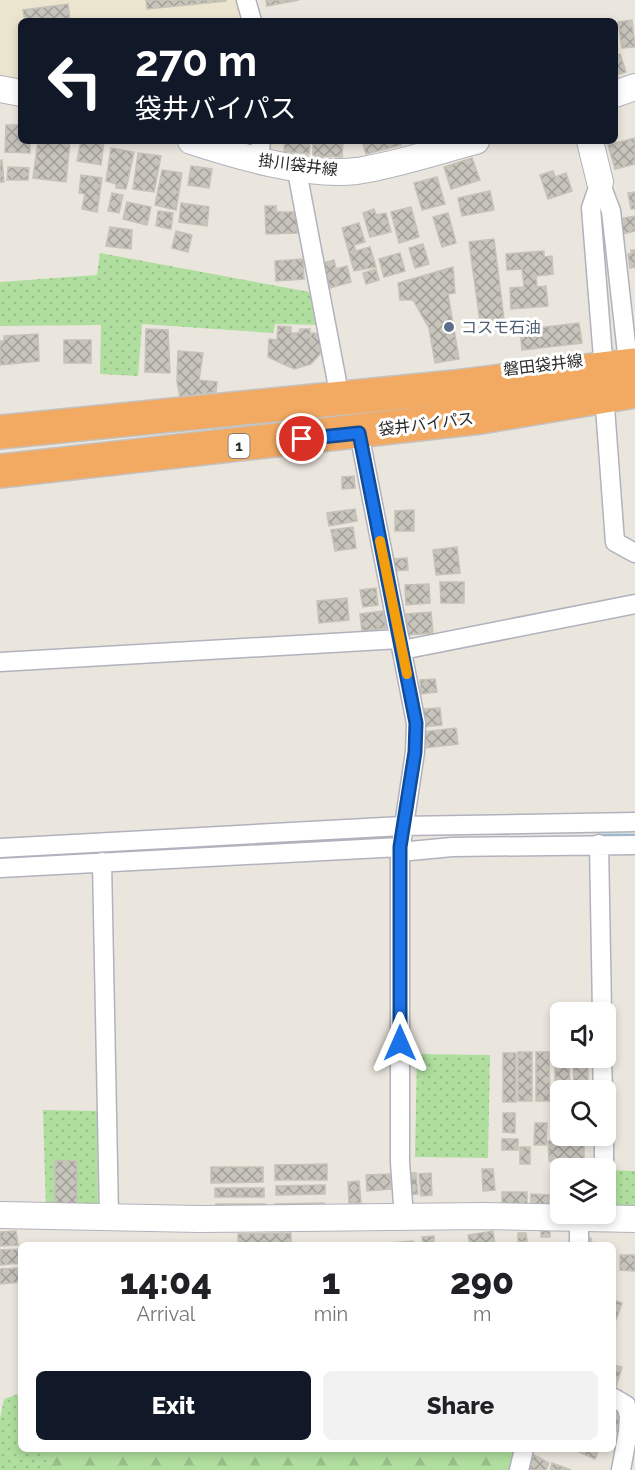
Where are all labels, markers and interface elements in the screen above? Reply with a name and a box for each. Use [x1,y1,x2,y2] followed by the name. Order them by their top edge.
[135,37,257,86] text: 270 m
[36,42,114,120] icon: left
[135,93,296,124] text: 袋井バイパス
[257,151,339,179] street label: 掛川袋井線
[461,318,541,337] place label: コスモ石油
[442,320,456,334] marker: コスモ石油
[502,351,584,379] street label: 磐田袋井線
[377,409,475,439] street label: 袋井バイパス
[276,413,327,464] pin
[285,422,318,455] icon: arrive
[228,434,250,458] road number: 1
[550,1002,616,1224] map controls
[550,1002,616,1068] button: sound
[368,1011,432,1075] position arrow
[550,1080,616,1146] button: search
[550,1158,616,1224] button: layers
[120,1260,212,1302] text: 14:04
[322,1260,340,1302] text: 1
[450,1260,514,1302] text: 290
[137,1302,195,1326] text: Arrival
[314,1302,348,1326] text: min
[473,1302,491,1326] text: m
[36,1371,311,1440] button: Exit
[323,1371,598,1440] button: Share

